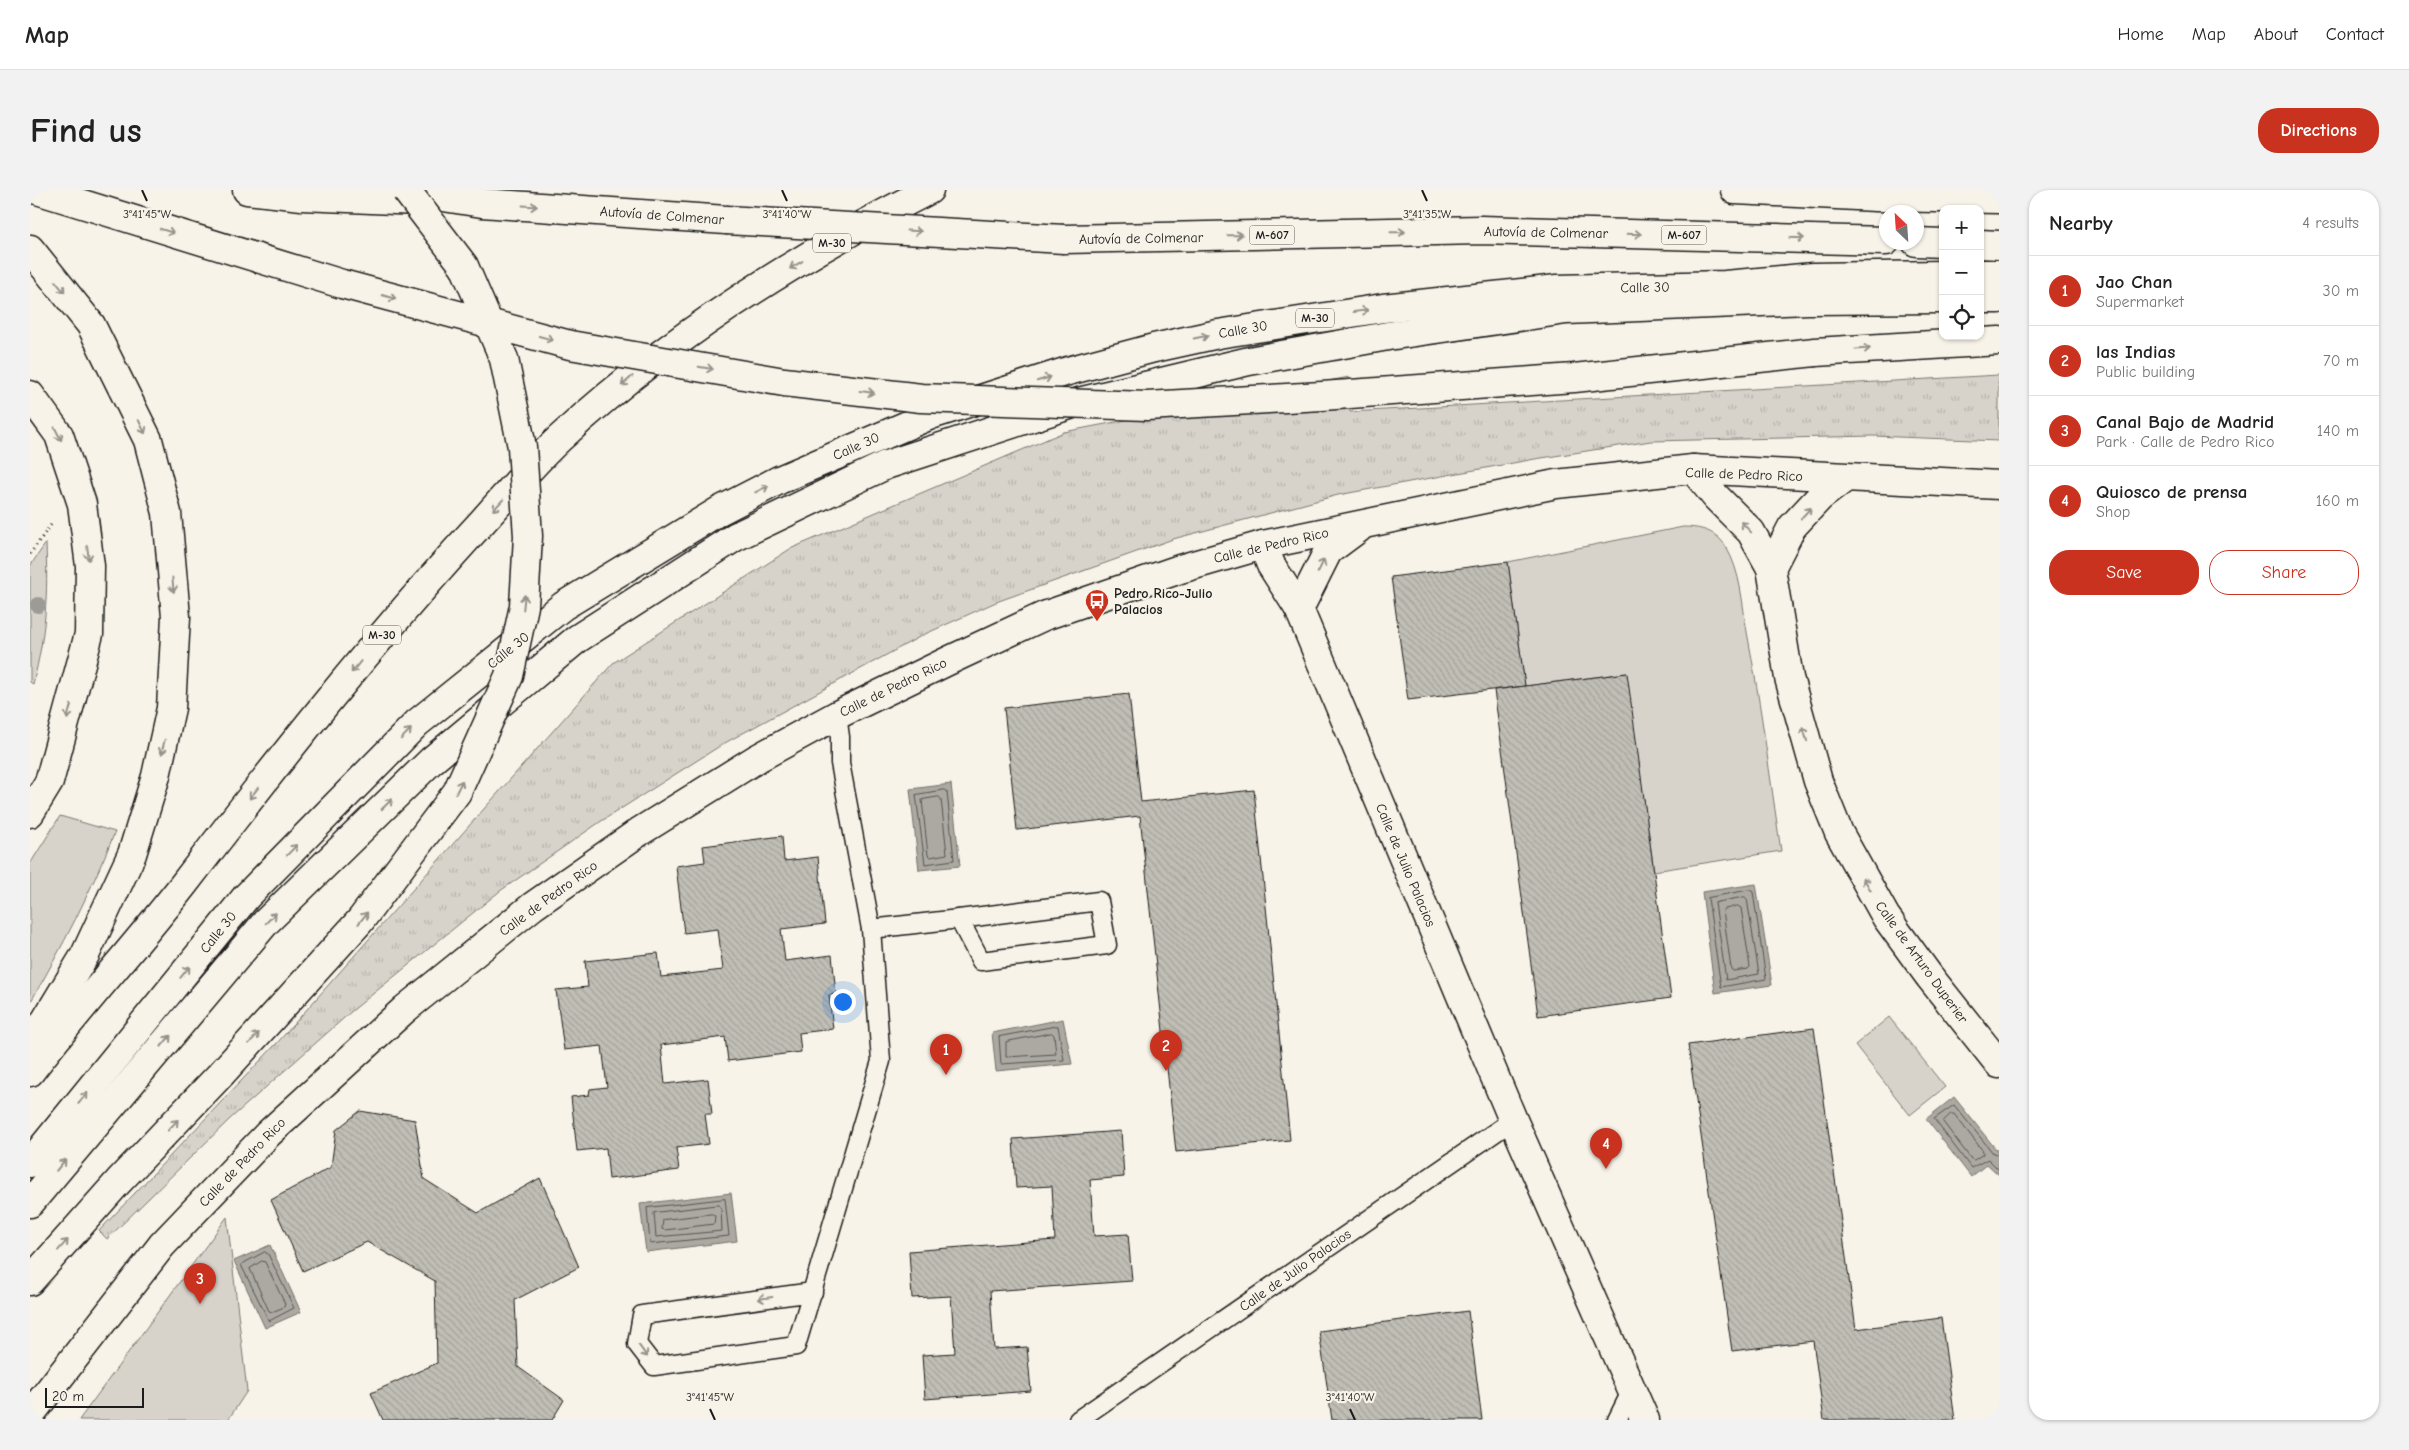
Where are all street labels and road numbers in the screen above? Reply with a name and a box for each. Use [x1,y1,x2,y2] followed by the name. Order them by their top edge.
[599,203,725,228] street label: Autovía de Colmenar
[1484,223,1609,242] street label: Autovía de Colmenar
[1250,226,1294,244] road number: M-607
[1662,226,1706,244] road number: M-607
[1079,229,1204,248] street label: Autovía de Colmenar
[813,234,851,252] road number: M-30
[1620,279,1670,296] street label: Calle 30
[1296,309,1334,328] road number: M-30
[1217,317,1269,342] street label: Calle 30
[830,429,882,464] street label: Calle 30
[1685,464,1803,485] street label: Calle de Pedro Rico
[1212,524,1330,567] street label: Calle de Pedro Rico
[363,626,401,644] road number: M-30
[484,628,533,672] street label: Calle 30
[837,654,950,721] street label: Calle de Pedro Rico
[1372,801,1439,930] street label: Calle de Julio Palacios
[496,857,601,940] street label: Calle de Pedro Rico
[1872,898,1972,1027] street label: Calle de Arturo Duperier
[196,908,240,957] street label: Calle 30
[195,1114,289,1211] street label: Calle de Pedro Rico
[1236,1225,1355,1315] street label: Calle de Julio Palacios

